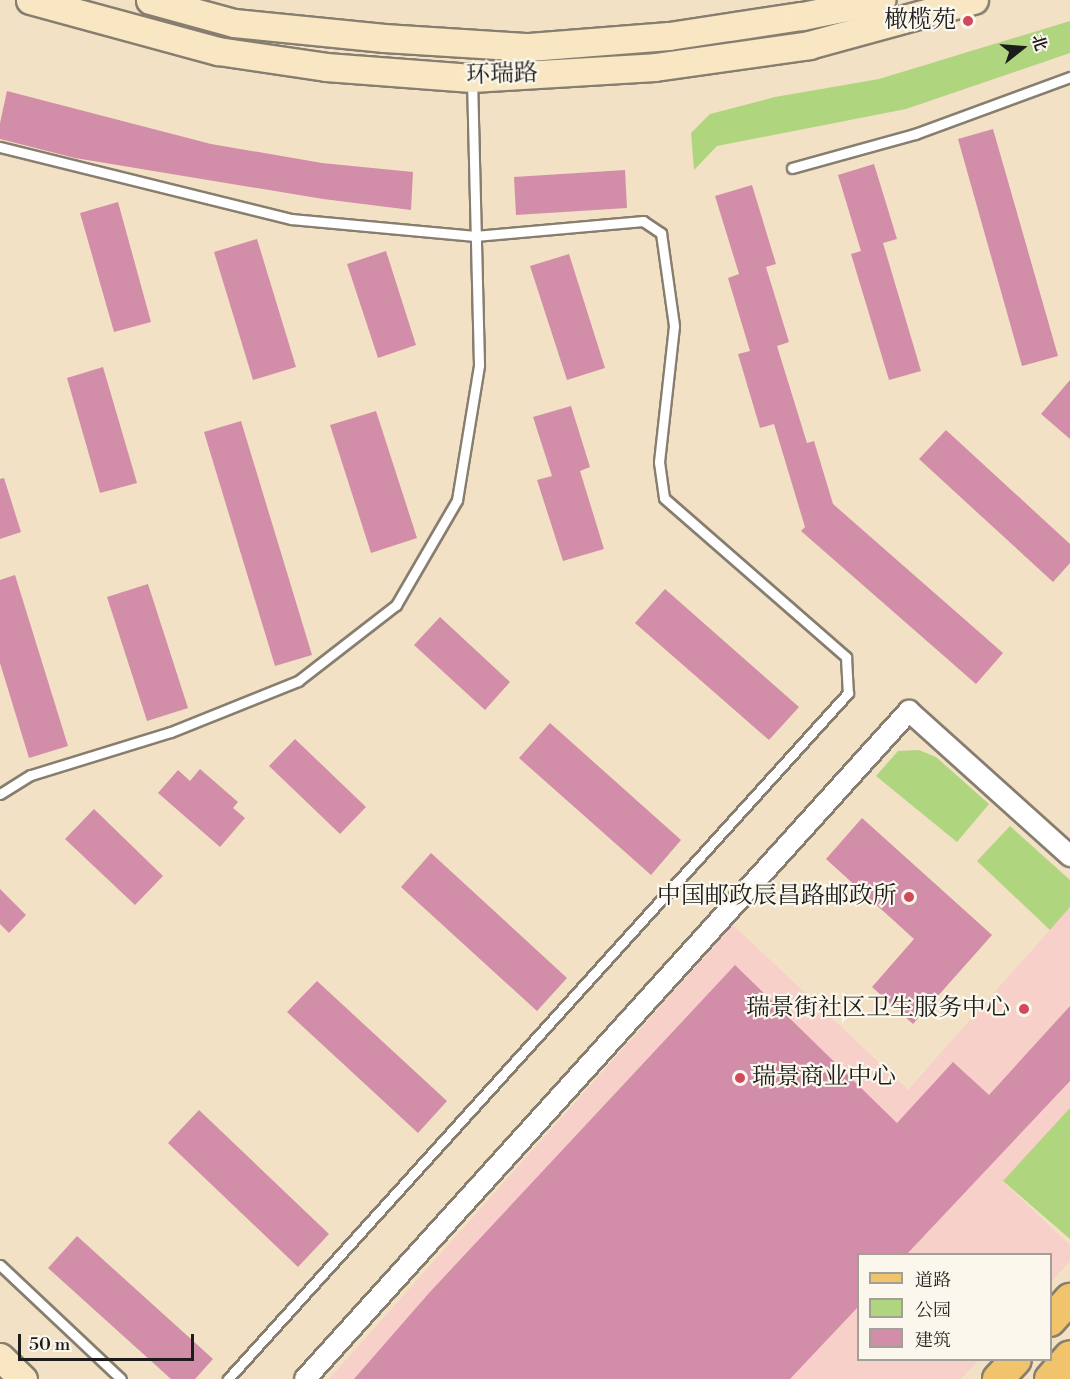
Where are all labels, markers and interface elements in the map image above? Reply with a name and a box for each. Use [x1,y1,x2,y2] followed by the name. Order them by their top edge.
[884,7,956,35] place label: 橄榄苑
[961,14,975,28] marker: 橄榄苑
[992,18,1052,78] north arrow
[1027,32,1051,53] text: 北
[466,59,538,91] street label: 环瑞路
[657,883,897,911] place label: 中国邮政辰昌路邮政所
[902,890,916,904] marker: 中国邮政辰昌路邮政所
[746,995,1010,1023] place label: 瑞景街社区卫生服务中心
[1015,1000,1033,1018] marker: 瑞景街社区卫生服务中心
[752,1064,896,1092] place label: 瑞景商业中心
[733,1071,747,1085] marker: 瑞景商业中心
[857,1253,1052,1361] legend
[915,1269,951,1292] text: 道路
[915,1299,951,1322] text: 公园
[21,1322,196,1360] scale bar
[915,1329,951,1352] text: 建筑
[29,1333,70,1356] text: 50 m

